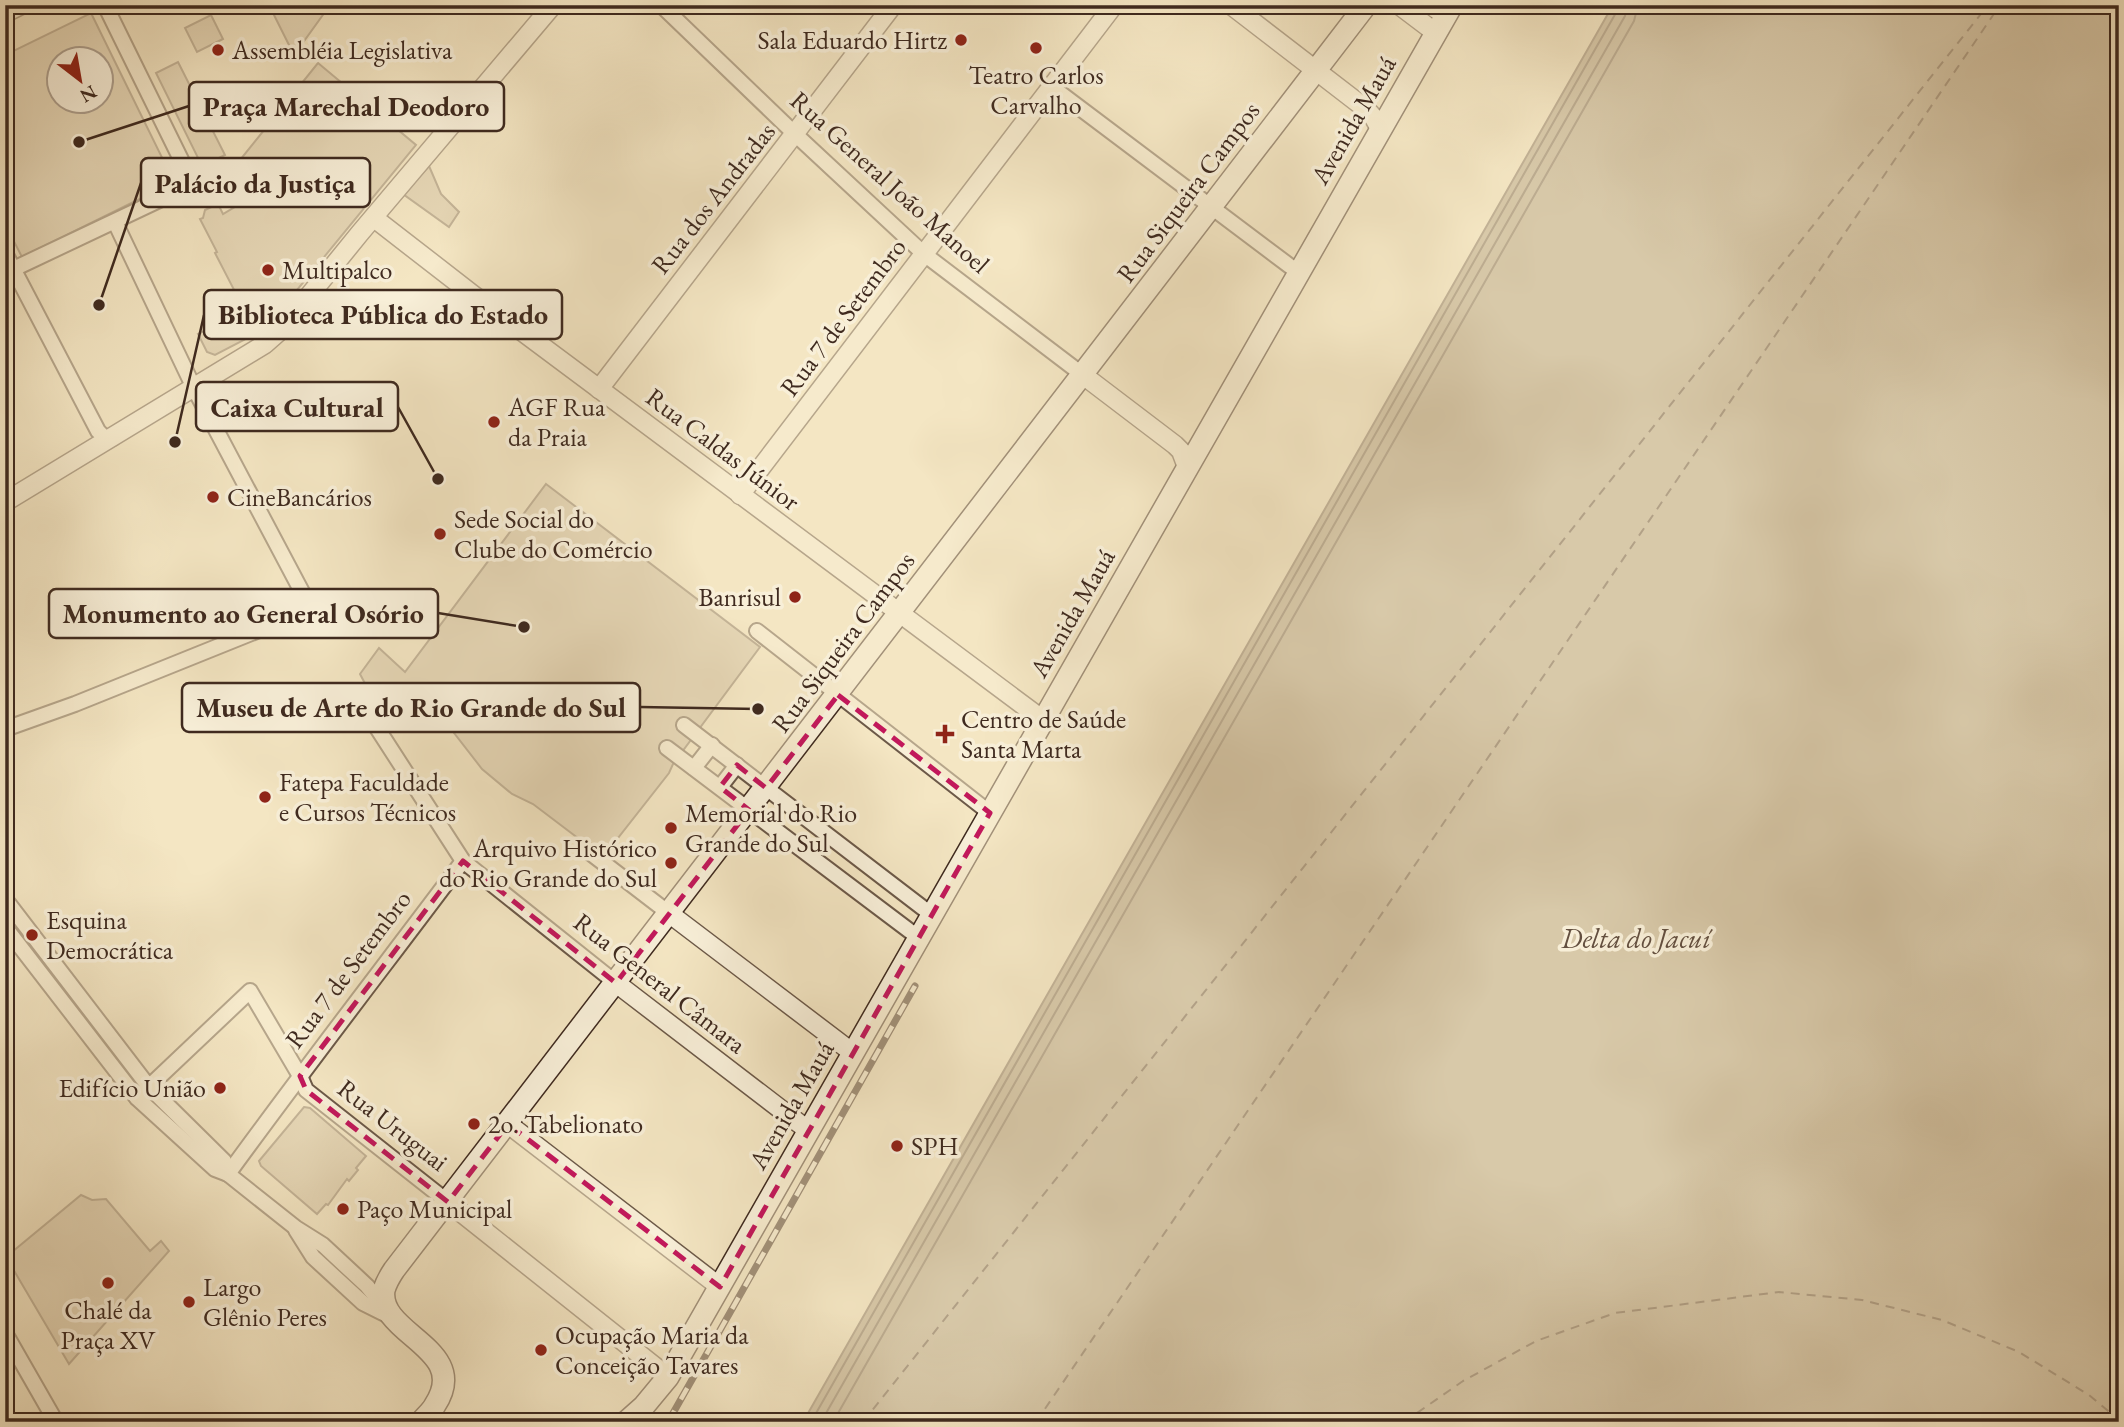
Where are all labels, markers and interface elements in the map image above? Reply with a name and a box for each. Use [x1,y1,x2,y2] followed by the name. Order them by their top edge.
[757,23,947,57] place label: Sala Eduardo Hirtz
[953,32,969,48] marker: Sala Eduardo Hirtz
[231,33,453,67] place label: Assembléia Legislativa
[1028,40,1044,56] marker: Teatro Carlos Carvalho
[210,42,226,58] marker: Assembléia Legislativa
[46,46,116,116] north arrow
[1302,49,1404,191] street label: Avenida Mauá
[968,58,1104,122] place label: Teatro Carlos Carvalho
[75,79,102,109] text: N
[189,82,504,131] callout: Praça Marechal Deodoro
[783,83,997,281] street label: Rua General João Manoel
[203,88,489,124] text: Praça Marechal Deodoro
[1109,95,1267,289] street label: Rua Siqueira Campos
[643,115,783,281] street label: Rua dos Andradas
[141,158,370,207] callout: Palácio da Justiça
[155,165,356,201] text: Palácio da Justiça
[772,231,914,403] street label: Rua 7 de Setembro
[282,253,392,287] place label: Multipalco
[260,262,276,278] marker: Multipalco
[204,290,562,339] callout: Biblioteca Pública do Estado
[218,296,548,332] text: Biblioteca Pública do Estado
[639,380,807,518] street label: Rua Caldas Júnior
[196,382,398,431] callout: Caixa Cultural
[210,389,384,425] text: Caixa Cultural
[507,390,606,454] place label: AGF Rua da Praia
[486,414,502,430] marker: AGF Rua da Praia
[227,480,372,514] place label: CineBancários
[205,489,221,505] marker: CineBancários
[454,502,653,566] place label: Sede Social do Clube do Comércio
[432,526,448,542] marker: Sede Social do Clube do Comércio
[1021,542,1123,684] street label: Avenida Mauá
[764,545,922,739] street label: Rua Siqueira Campos
[698,580,781,614] place label: Banrisul
[49,589,438,638] callout: Monumento ao General Osório
[787,589,803,605] marker: Banrisul
[62,595,424,631] text: Monumento ao General Osório
[182,683,640,732] callout: Museu de Arte do Rio Grande do Sul
[196,689,626,725] text: Museu de Arte do Rio Grande do Sul
[961,702,1126,766] place label: Centro de Saúde Santa Marta
[935,724,955,744] marker: Centro de Saúde Santa Marta
[279,765,456,829] place label: Fatepa Faculdade e Cursos Técnicos
[257,789,273,805] marker: Fatepa Faculdade e Cursos Técnicos
[685,796,857,860] place label: Memorial do Rio Grande do Sul
[663,820,679,836] marker: Memorial do Rio Grande do Sul
[439,831,657,895] place label: Arquivo Histórico do Rio Grande do Sul
[663,855,679,871] marker: Arquivo Histórico do Rio Grande do Sul
[277,883,419,1055] street label: Rua 7 de Setembro
[46,903,174,967] place label: Esquina Democrática
[567,905,754,1061] street label: Rua General Câmara
[1560,920,1713,956] water label: Delta do Jacuí
[24,927,40,943] marker: Esquina Democrática
[740,1034,842,1176] street label: Avenida Mauá
[58,1071,206,1105] place label: Edifício União
[331,1071,455,1179] street label: Rua Uruguai
[212,1080,228,1096] marker: Edifício União
[488,1107,643,1141] place label: 2o. Tabelionato
[466,1116,482,1132] marker: 2o. Tabelionato
[911,1129,959,1163] place label: SPH
[889,1138,905,1154] marker: SPH
[357,1192,512,1226] place label: Paço Municipal
[335,1201,351,1217] marker: Paço Municipal
[203,1270,327,1334] place label: Largo Glênio Peres
[100,1275,116,1291] marker: Chalé da Praça XV
[60,1293,156,1357] place label: Chalé da Praça XV
[181,1294,197,1310] marker: Largo Glênio Peres
[555,1318,749,1382] place label: Ocupação Maria da Conceição Tavares
[533,1342,549,1358] marker: Ocupação Maria da Conceição Tavares

